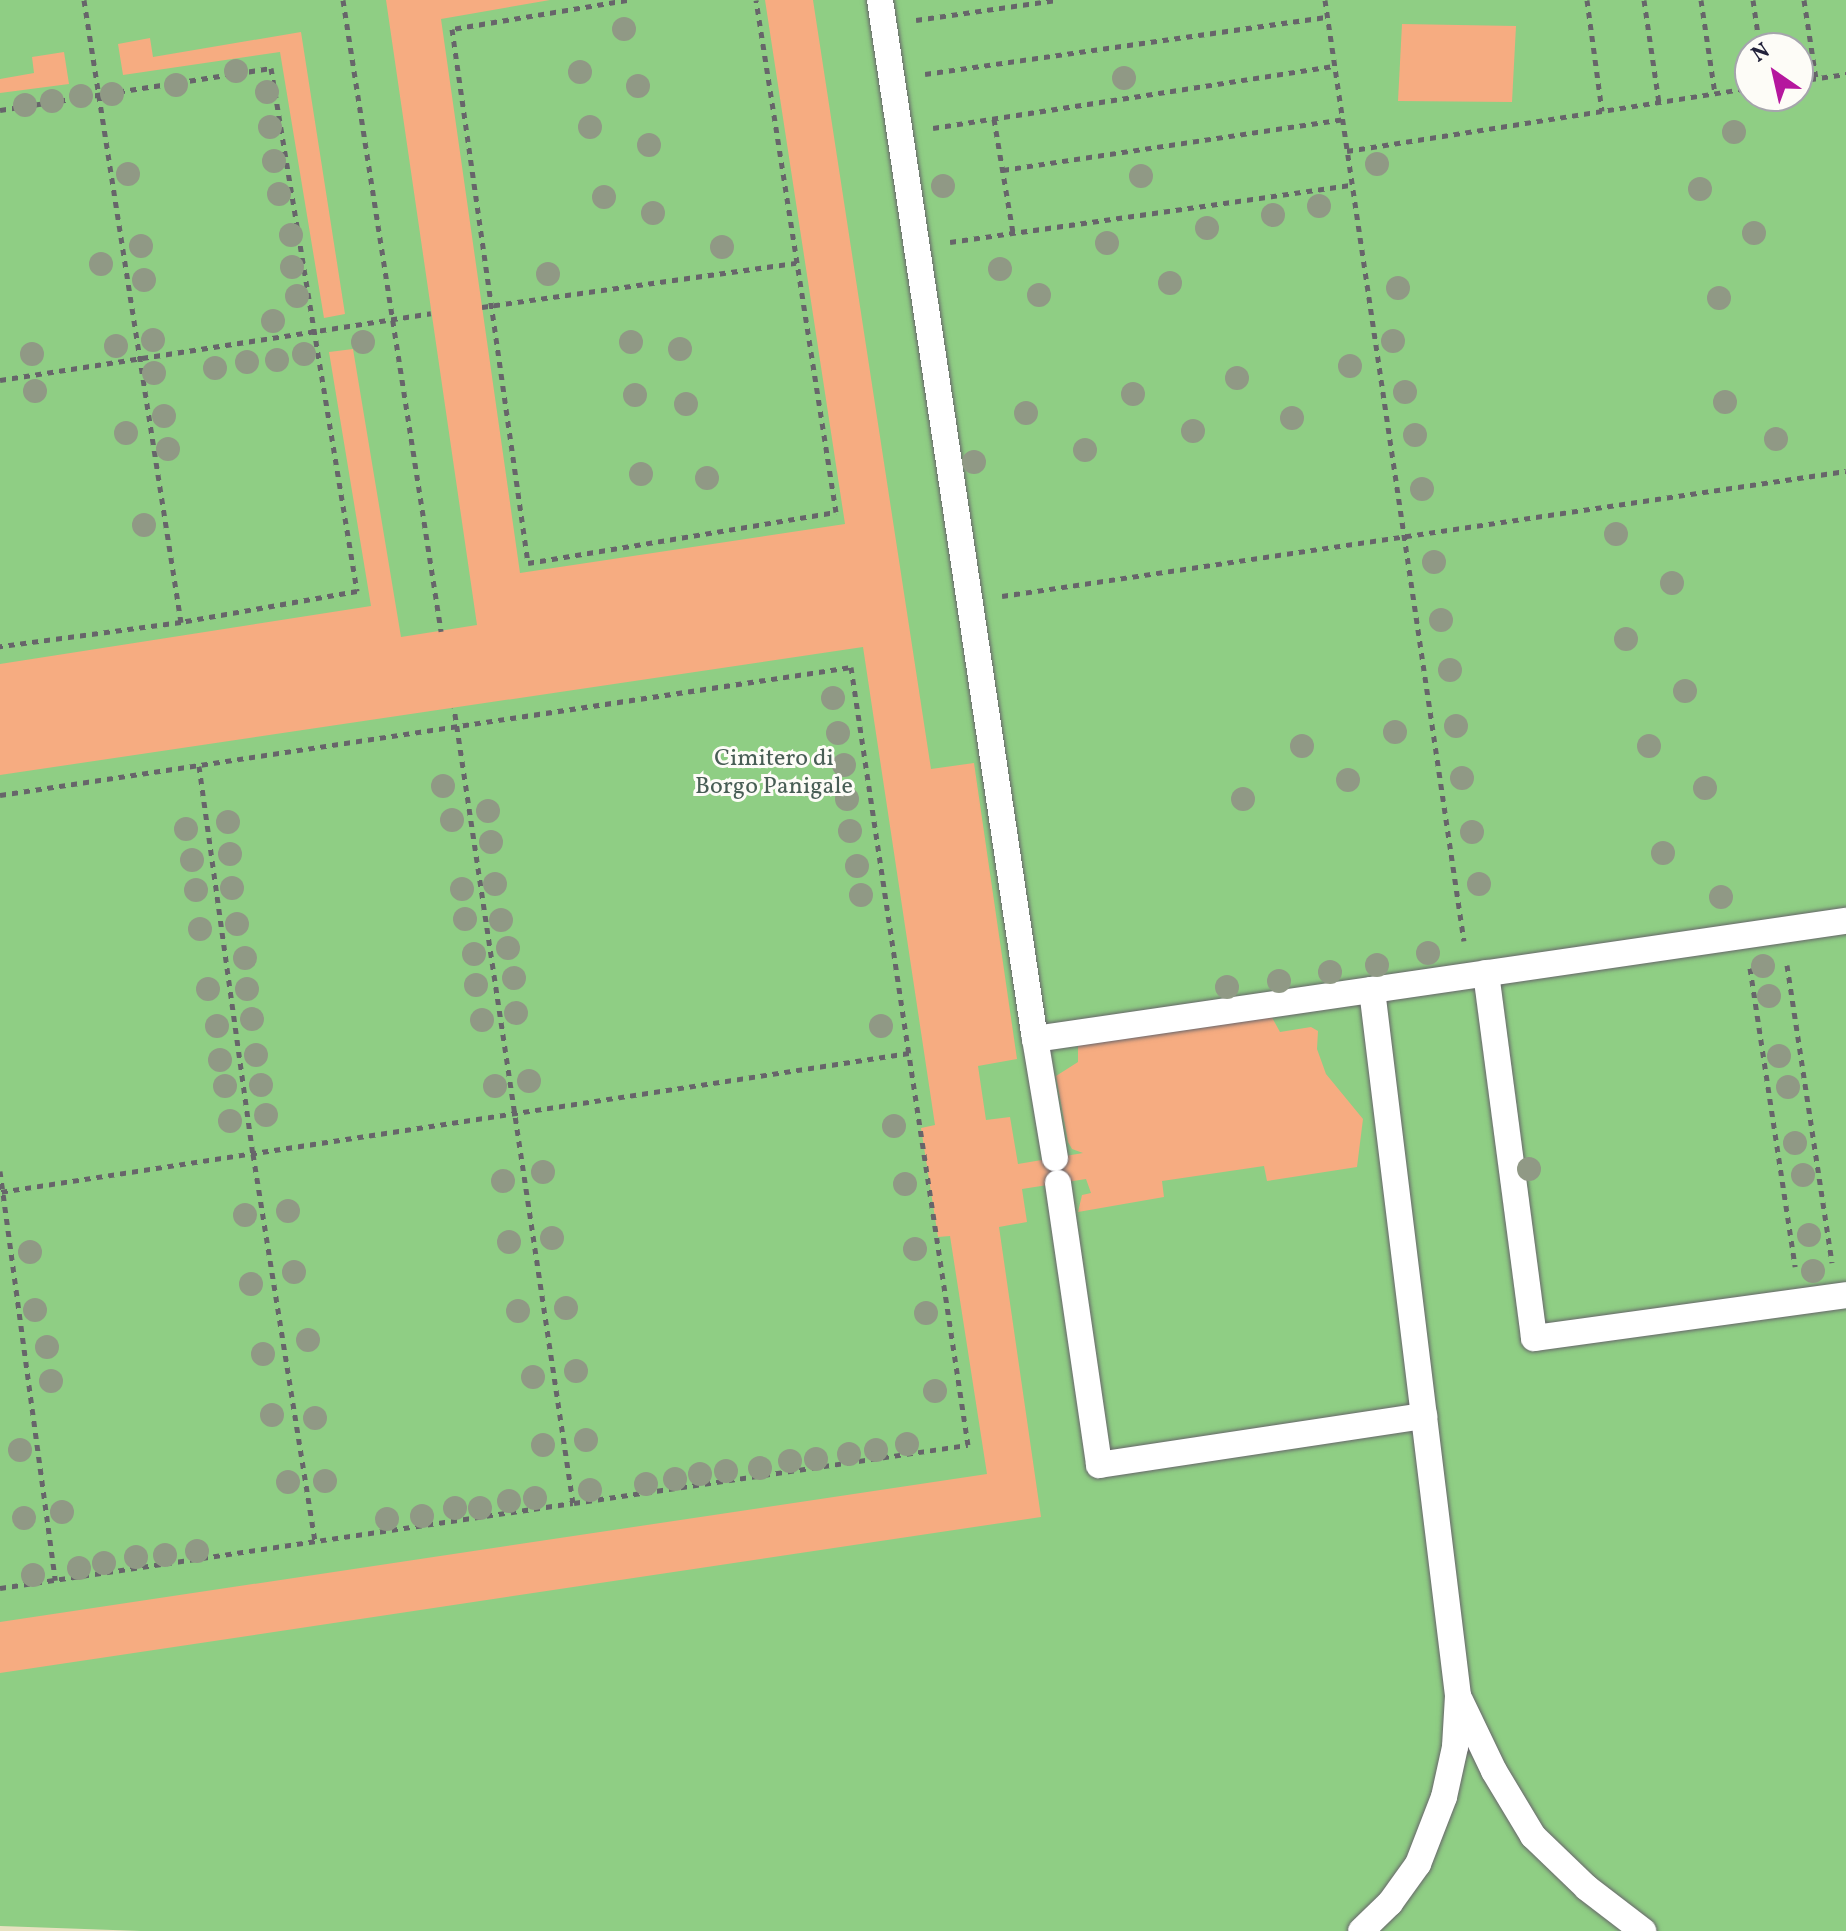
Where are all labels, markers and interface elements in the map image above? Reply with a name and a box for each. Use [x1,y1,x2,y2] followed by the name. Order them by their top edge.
[1734,32,1814,112] north arrow
[1746,36,1777,71] text: N
[695,746,853,802] park label: Cimitero di Borgo Panigale

